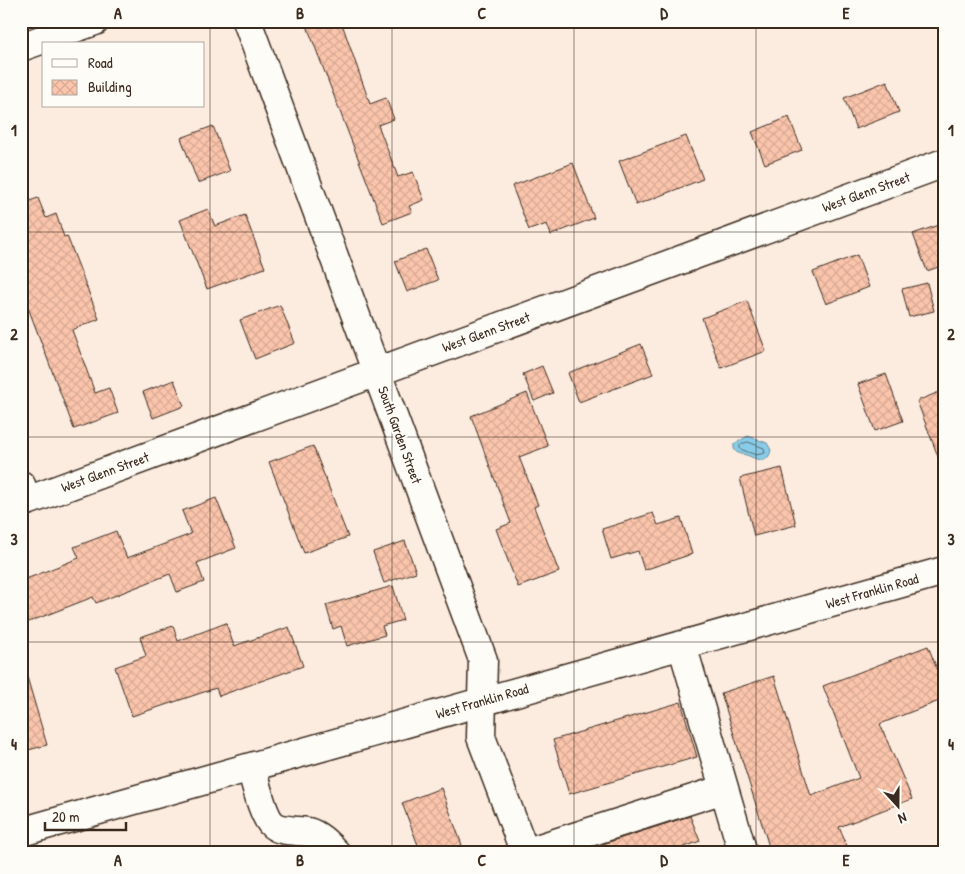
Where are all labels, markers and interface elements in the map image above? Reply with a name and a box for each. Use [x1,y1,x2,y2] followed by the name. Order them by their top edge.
[114,2,122,24] text: A
[296,2,304,24] text: B
[478,2,487,24] text: C
[660,2,668,24] text: D
[842,2,850,24] text: E
[42,42,205,108] legend
[88,52,113,73] text: Road
[88,76,132,97] text: Building
[11,119,17,141] text: 1
[948,119,954,141] text: 1
[819,167,913,216] street label: West Glenn Street
[439,307,533,356] street label: West Glenn Street
[10,323,18,345] text: 2
[947,323,955,345] text: 2
[374,383,427,486] street label: South Garden Street
[58,447,152,496] street label: West Glenn Street
[10,528,18,550] text: 3
[947,528,955,550] text: 3
[823,568,921,613] street label: West Franklin Road
[433,678,531,723] street label: West Franklin Road
[11,733,17,755] text: 4
[948,733,954,755] text: 4
[872,782,922,832] north arrow
[45,799,126,831] scale bar
[52,806,79,827] text: 20 m
[895,808,910,829] text: N
[114,849,122,871] text: A
[296,849,304,871] text: B
[478,849,487,871] text: C
[660,849,668,871] text: D
[842,849,850,871] text: E

